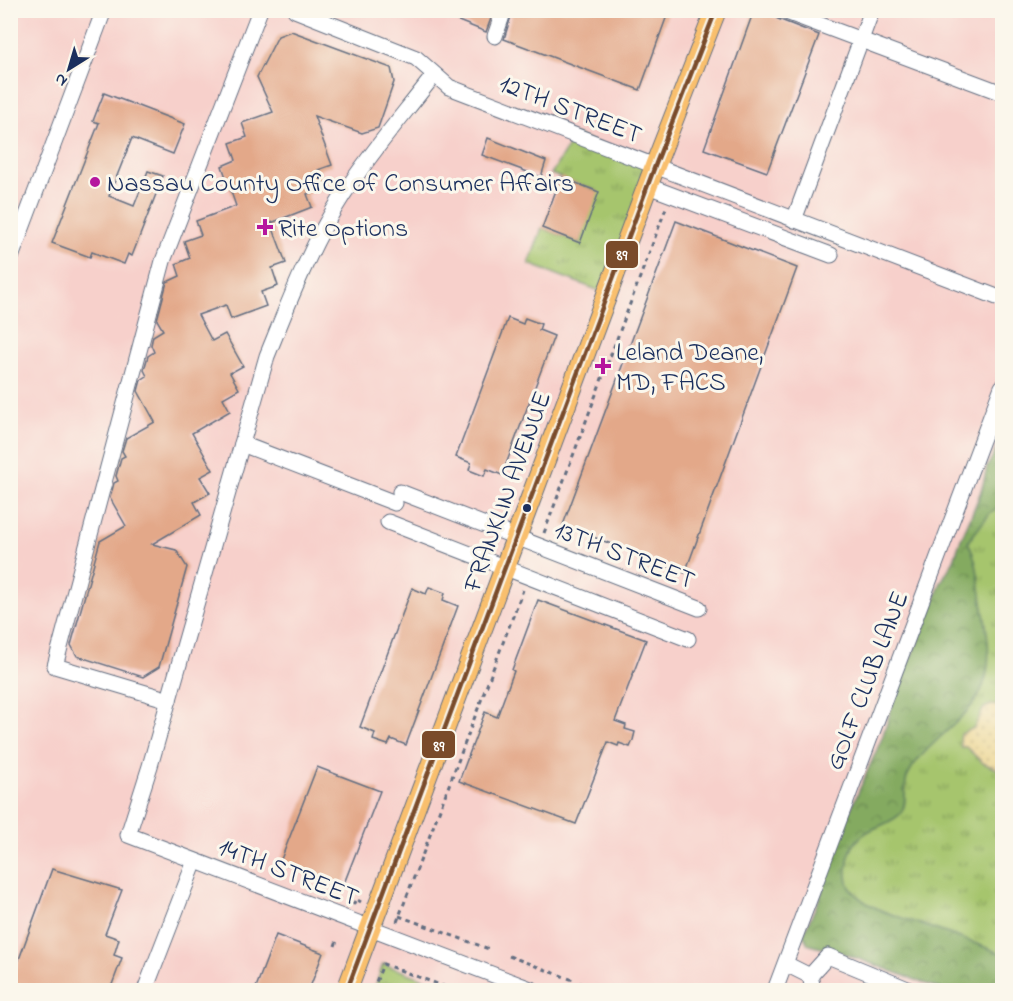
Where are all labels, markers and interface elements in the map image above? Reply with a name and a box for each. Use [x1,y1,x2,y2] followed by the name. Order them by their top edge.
[39,39,99,99] north arrow
[49,66,73,92] text: N
[493,66,647,155] street label: 12TH STREET
[107,166,574,204] place label: Nassau County Office of Consumer Affairs
[88,175,102,189] marker: Nassau County Office of Consumer Affairs
[278,211,408,249] place label: Rite Options
[256,218,274,236] marker: Rite Options
[605,240,639,269] line badge: 89
[616,244,628,268] text: 89
[616,335,763,403] place label: Leland Deane, MD, FACS
[594,357,612,375] marker: Leland Deane, MD, FACS
[455,386,563,599] street label: FRANKLIN AVENUE
[521,502,533,514] unlabelled marker
[548,513,700,601] street label: 13TH STREET
[817,586,920,776] street label: GOLF CLUB LANE
[421,730,456,759] line badge: 89
[433,735,445,759] text: 89
[212,830,364,918] street label: 14TH STREET

